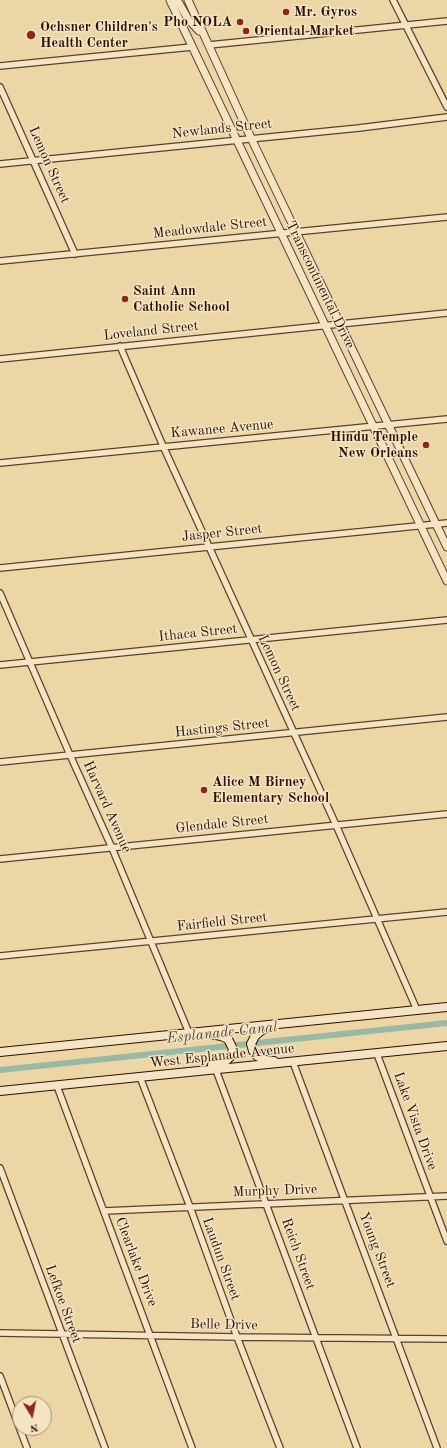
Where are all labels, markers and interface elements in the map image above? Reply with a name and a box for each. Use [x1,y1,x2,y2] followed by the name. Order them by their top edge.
[294,4,357,20] place label: Mr. Gyros
[281,7,291,17] marker: Mr. Gyros
[163,14,232,30] place label: Pho NOLA
[235,17,245,27] marker: Pho NOLA
[40,19,158,52] place label: Ochsner Children's Health Center
[254,23,354,39] place label: Oriental Market
[241,26,251,36] marker: Oriental Market
[25,29,37,41] marker: Ochsner Children's Health Center
[171,115,273,143] street label: Newlands Street
[25,124,73,206] street label: Lemon Street
[152,214,268,242] street label: Meadowdale Street
[282,218,358,352] street label: Transcontinental Drive
[133,283,230,316] place label: Saint Ann Catholic School
[120,294,130,304] marker: Saint Ann Catholic School
[103,318,199,344] street label: Loveland Street
[170,416,274,442] street label: Kawanee Avenue
[330,429,418,462] place label: Hindu Temple New Orleans
[421,440,431,450] marker: Hindu Temple New Orleans
[181,520,263,546] street label: Jasper Street
[158,621,238,645] street label: Ithaca Street
[254,632,304,714] street label: Lemon Street
[174,715,270,741] street label: Hastings Street
[79,758,135,856] street label: Harvard Avenue
[212,774,329,806] place label: Alice M Birney Elementary School
[199,785,209,795] marker: Alice M Birney Elementary School
[175,811,269,837] street label: Glendale Street
[176,909,268,935] street label: Fairfield Street
[166,1018,278,1048] water label: Esplanade Canal
[149,1040,295,1072] street label: West Esplanade Avenue
[389,1070,441,1172] street label: Lake Vista Drive
[232,1181,318,1201] street label: Murphy Drive
[355,1210,399,1290] street label: Young Street
[111,1215,161,1309] street label: Clearlake Drive
[198,1215,244,1303] street label: Laudun Street
[277,1216,319,1292] street label: Reich Street
[41,1263,85,1345] street label: Lefkoe Street
[190,1316,258,1334] street label: Belle Drive
[12,1396,52,1436] north arrow
[29,1421,39,1433] text: N

